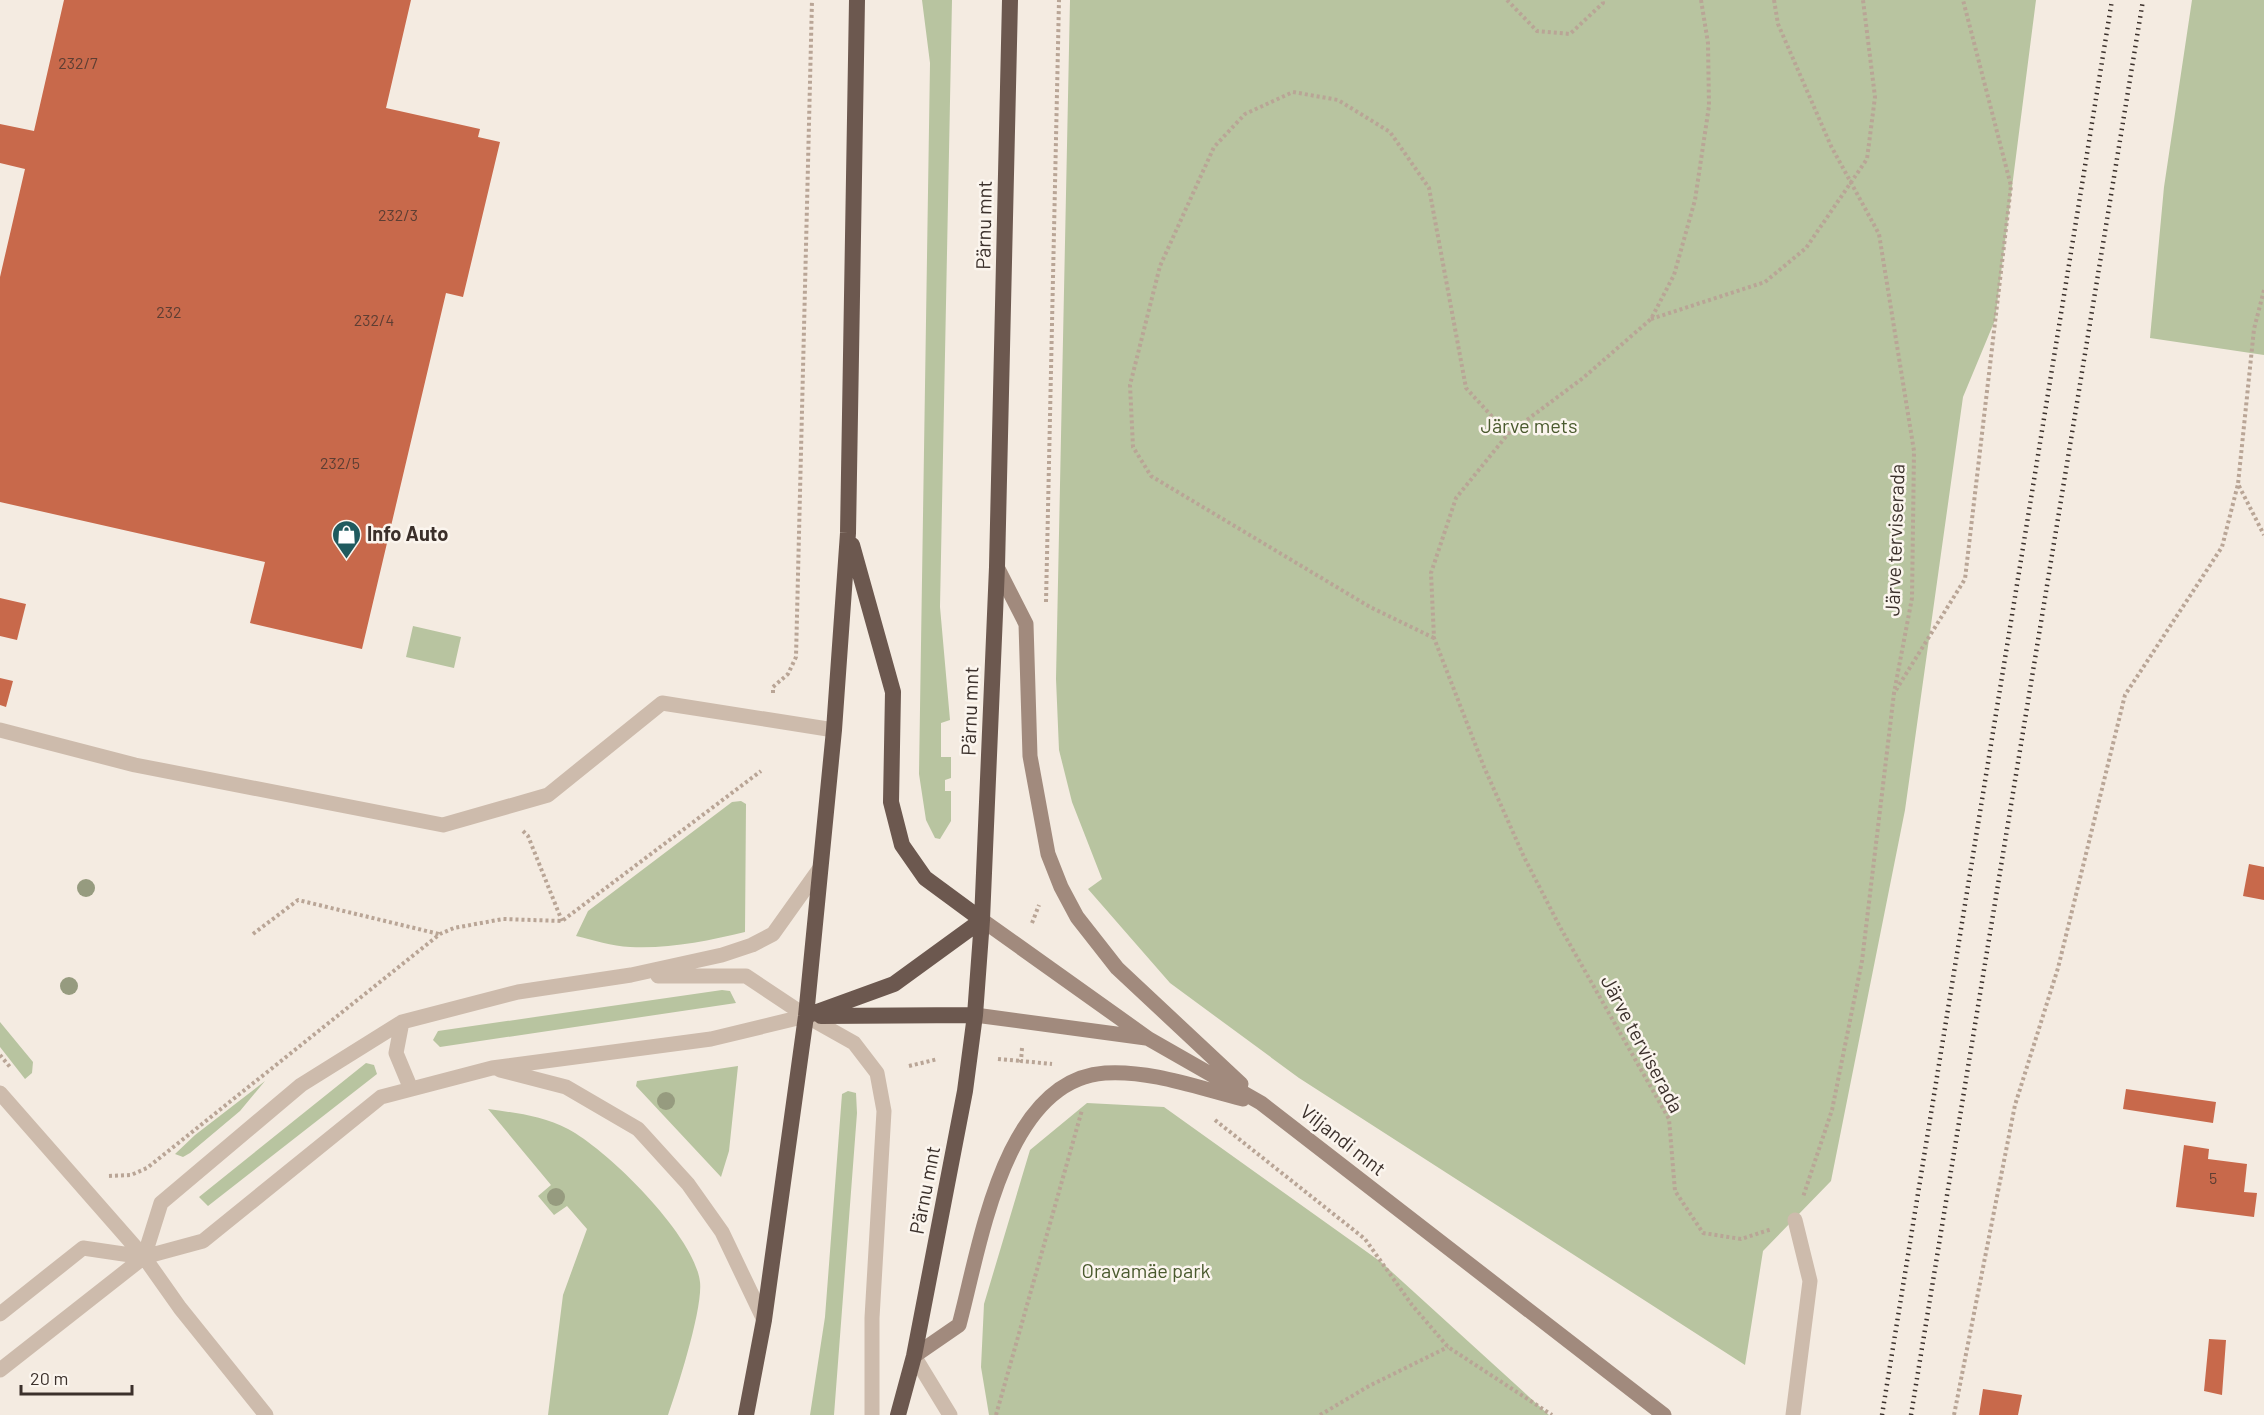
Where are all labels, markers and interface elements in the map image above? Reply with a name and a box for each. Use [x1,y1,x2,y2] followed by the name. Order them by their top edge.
[58,53,98,72] house number: 232/7
[970,180,996,270] street label: Pärnu mnt
[378,205,418,224] house number: 232/3
[156,302,182,321] house number: 232
[354,310,394,329] house number: 232/4
[1480,413,1578,437] park label: Järve mets
[320,453,360,472] house number: 232/5
[1879,463,1909,617] street label: Järve terviserada
[330,518,362,560] shop icon: Info Auto
[367,521,448,545] place label: Info Auto
[955,666,983,756] street label: Pärnu mnt
[1597,971,1689,1116] street label: Järve terviserada
[1296,1098,1391,1180] street label: Viljandi mnt
[904,1144,944,1236] street label: Pärnu mnt
[2209,1168,2217,1187] house number: 5
[1081,1258,1211,1282] park label: Oravamäe park
[21,1358,132,1396] scale bar
[30,1367,68,1389] text: 20 m

